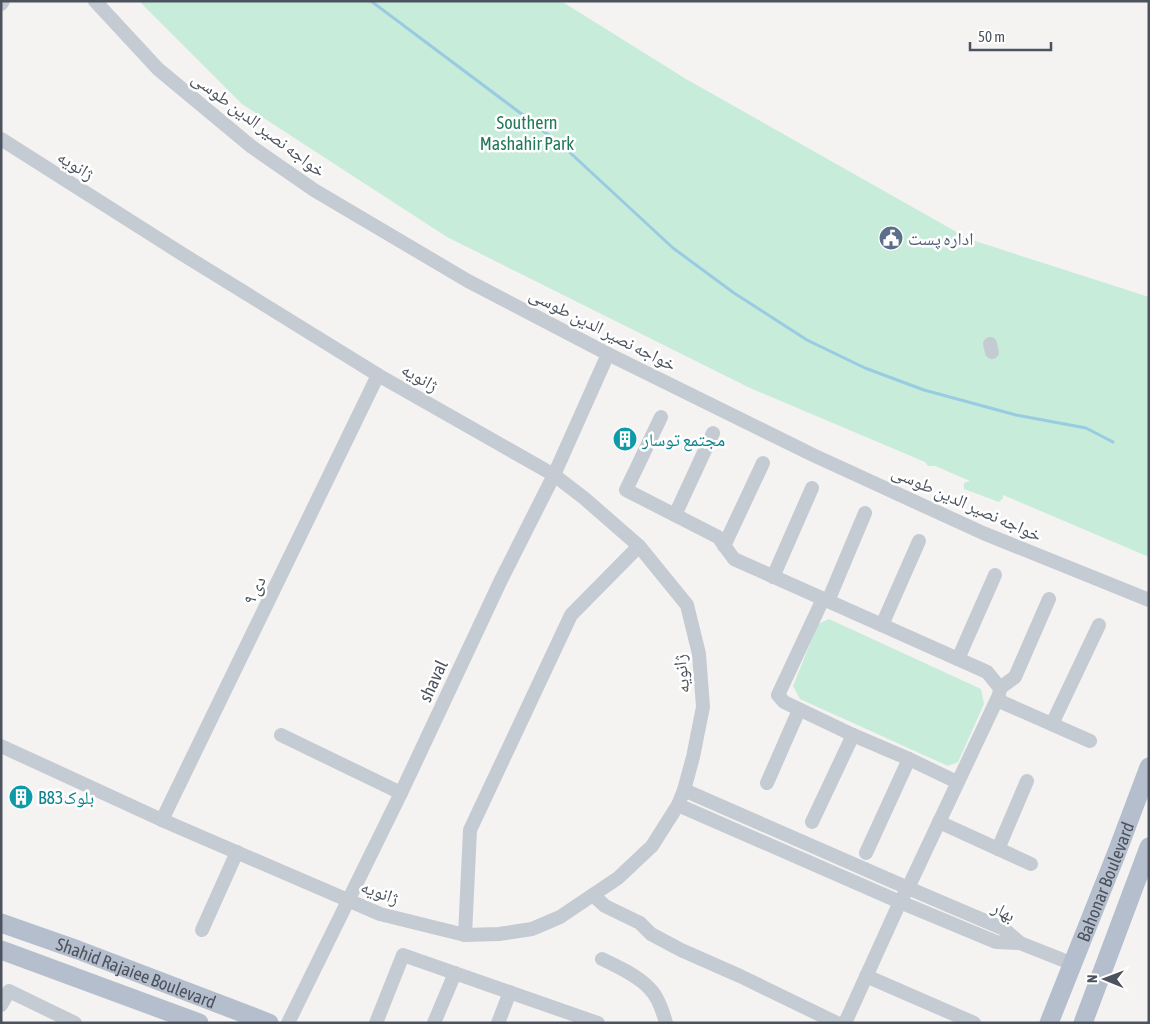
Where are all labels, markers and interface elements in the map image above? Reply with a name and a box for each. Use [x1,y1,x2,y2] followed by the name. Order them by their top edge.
[970,20,1051,52] scale bar
[978,28,1005,45] text: 50 m
[188,67,330,182] street label: خواجه نصیر الدین طوسی
[480,112,574,154] park label: Southern Mashahir Park
[54,146,98,185] street label: ژانویه
[878,225,904,251] public building icon: اداره پست
[908,228,974,250] place label: اداره پست
[526,283,680,376] street label: خواجه نصیر الدین طوسی
[398,358,442,396] street label: ژانویه
[612,426,638,452] building icon: مجتمع توسار
[641,429,725,452] place label: مجتمع توسار
[888,461,1045,546] street label: خواجه نصیر الدین طوسی
[238,572,271,608] street label: ۹ دی
[669,653,694,694] street label: ژانویه
[414,656,452,705] street label: shaval
[8,784,34,810] building icon: B83بلوک
[38,787,94,808] place label: B83بلوک
[1072,819,1138,945] street label: Bahonar Boulevard
[358,875,402,909] street label: ژانویه
[988,896,1019,926] street label: بهار
[54,933,219,1012] street label: Shahid Rajaiee Boulevard
[1080,954,1130,1004] north arrow
[1084,975,1100,983] text: N

